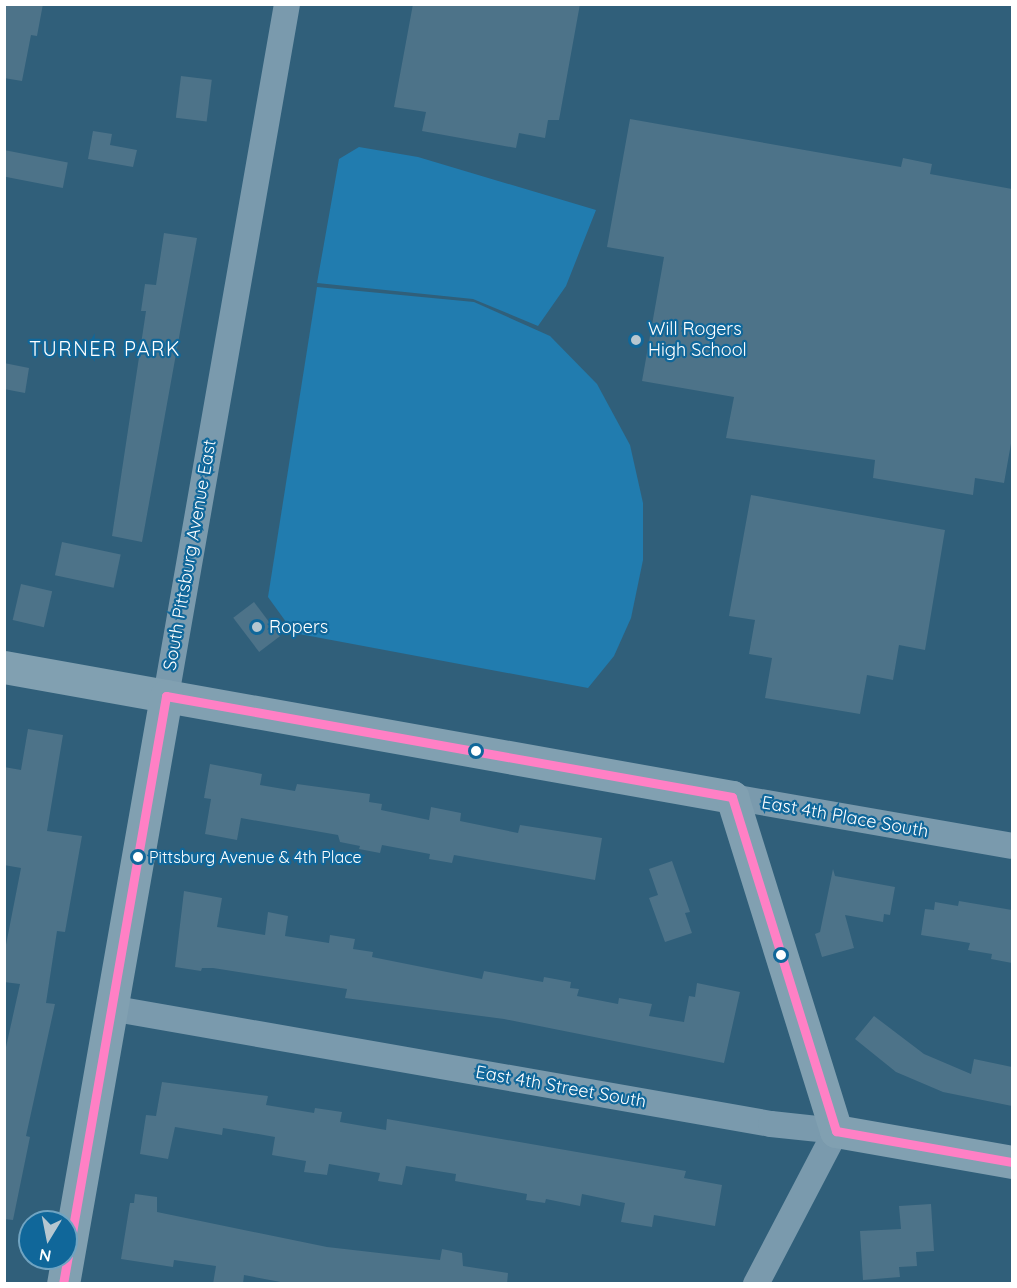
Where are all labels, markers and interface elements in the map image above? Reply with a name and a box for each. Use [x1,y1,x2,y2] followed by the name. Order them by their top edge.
[648,319,747,362] place label: Will Rogers High School
[629,333,643,347] marker: Will Rogers High School
[29,336,181,360] district label: TURNER PARK
[159,438,221,672] street label: South Pittsburg Avenue East
[269,616,328,638] place label: Ropers
[250,620,264,634] marker: Ropers
[470,745,482,757] unlabelled marker
[760,792,930,842] street label: East 4th Place South
[149,847,362,867] place label: Pittsburg Avenue & 4th Place
[132,851,144,863] marker: Pittsburg Avenue & 4th Place
[775,949,787,961] unlabelled marker
[474,1061,648,1113] street label: East 4th Street South
[18,1210,78,1270] north arrow
[38,1245,53,1267] text: N

